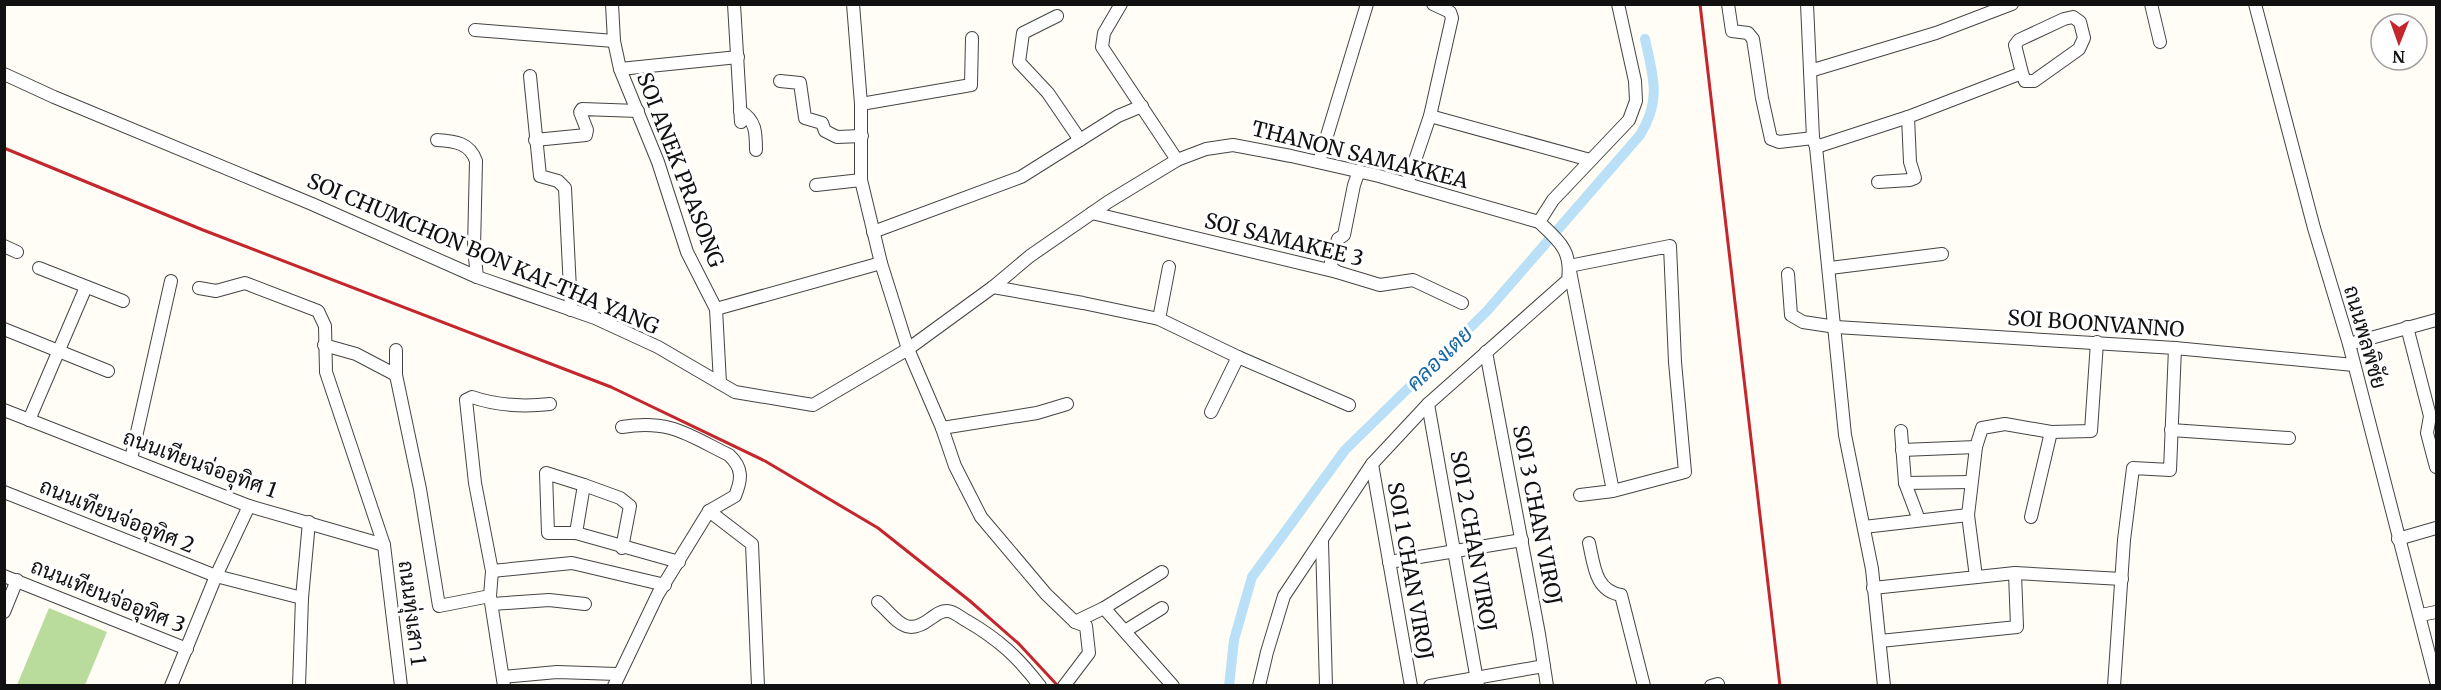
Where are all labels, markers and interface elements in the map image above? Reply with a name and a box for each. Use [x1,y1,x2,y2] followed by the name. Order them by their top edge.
[2369,12,2429,72] north arrow
[2392,47,2405,67] text: N
[631,68,730,271] street label: SOI ANEK PRASONG
[1249,115,1471,195] street label: THANON SAMAKKEA
[303,167,663,340] street label: SOI CHUMCHON BON KAI-THA YANG
[1202,207,1367,272] street label: SOI SAMAKEE 3
[2338,282,2393,392] street label: ถนนพลพิชัย
[2007,304,2185,343] street label: SOI BOONVANNO
[1400,319,1478,396] water label: คลองเตย
[119,423,281,505] street label: ถนนเทียนจ่ออุทิศ 1
[1507,423,1568,607] street label: SOI 3 CHAN VIROJ
[1444,448,1503,634] street label: SOI 2 CHAN VIROJ
[35,472,199,560] street label: ถนนเทียนจ่ออุทิศ 2
[1382,480,1439,662] street label: SOI 1 CHAN VIROJ
[27,552,189,640] street label: ถนนเทียนจ่ออุทิศ 3
[392,559,432,667] street label: ถนนทุ่งเสา 1

